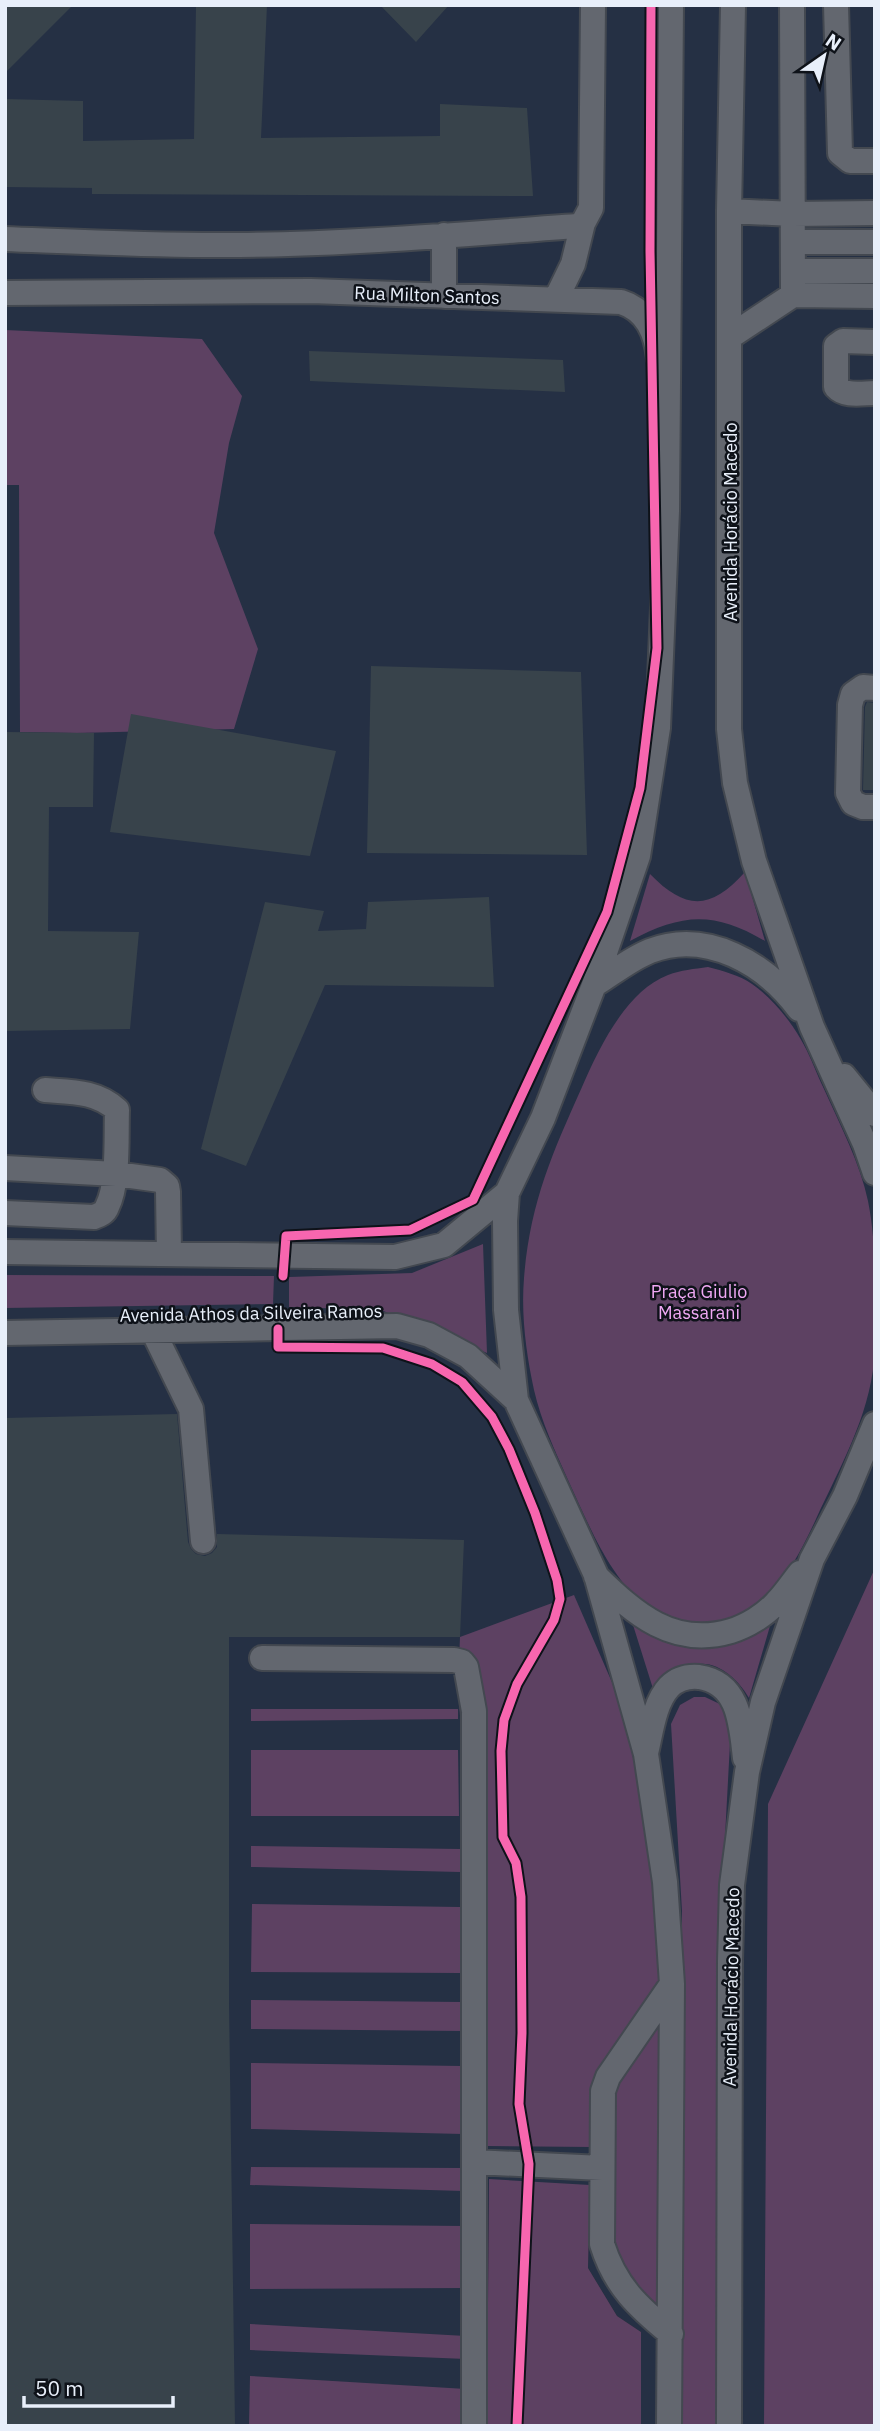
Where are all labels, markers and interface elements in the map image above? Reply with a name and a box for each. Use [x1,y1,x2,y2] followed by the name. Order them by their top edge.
[789,21,859,91] north arrow
[821,28,846,56] text: N
[354,281,500,309] street label: Rua Milton Santos
[719,422,742,622] street label: Avenida Horácio Macedo
[651,1280,747,1324] park label: Praça Giulio Massarani
[119,1299,383,1327] street label: Avenida Athos da Silveira Ramos
[718,1887,744,2087] street label: Avenida Horácio Macedo
[24,2364,173,2408] scale bar
[35,2374,84,2402] text: 50 m

